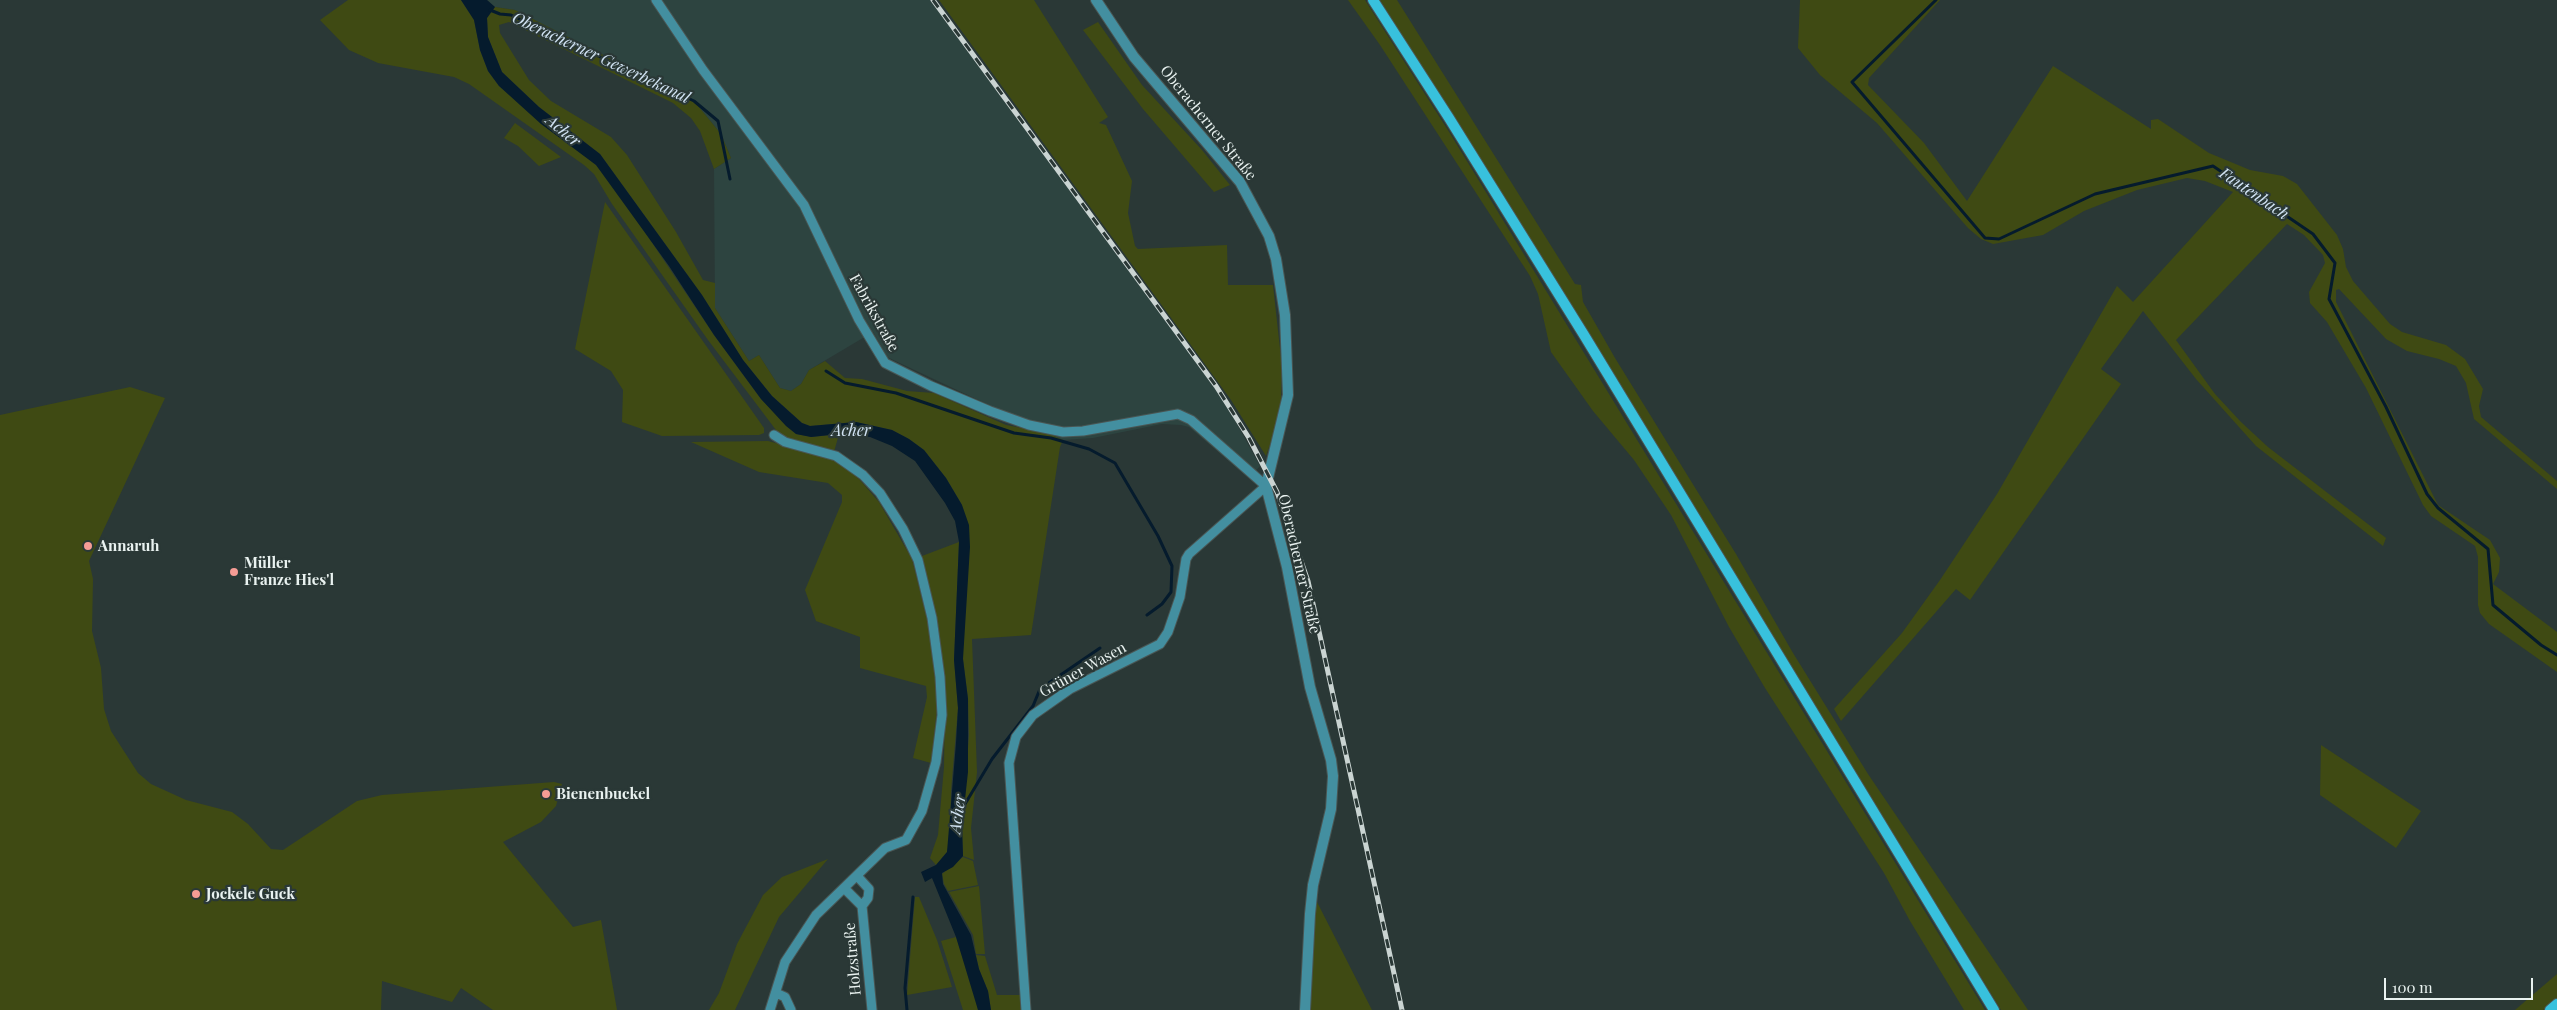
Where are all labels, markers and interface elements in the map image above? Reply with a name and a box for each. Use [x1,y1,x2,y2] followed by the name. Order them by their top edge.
[509,8,693,108] water label: Oberacherner Gewerbekanal
[1156,62,1260,184] street label: Oberacherner Straße
[542,111,584,151] water label: Acher
[2216,164,2292,224] water label: Fautenbach
[845,271,903,355] street label: Fabrikstraße
[831,421,871,441] water label: Acher
[1274,493,1324,635] street label: Oberacherner Straße
[98,537,159,555] place label: Annaruh
[82,540,94,552] marker: Annaruh
[244,554,334,589] place label: Müller Franze Hies'l
[228,566,240,578] marker: Müller Franze Hies'l
[1036,639,1130,701] street label: Grüner Wasen
[556,785,650,803] place label: Bienenbuckel
[540,788,552,800] marker: Bienenbuckel
[946,793,970,835] water label: Acher
[206,885,295,903] place label: Jockele Guck
[190,888,202,900] marker: Jockele Guck
[841,922,865,996] street label: Holzstraße
[2387,968,2536,1000] scale bar
[2392,977,2433,997] text: 100 m

